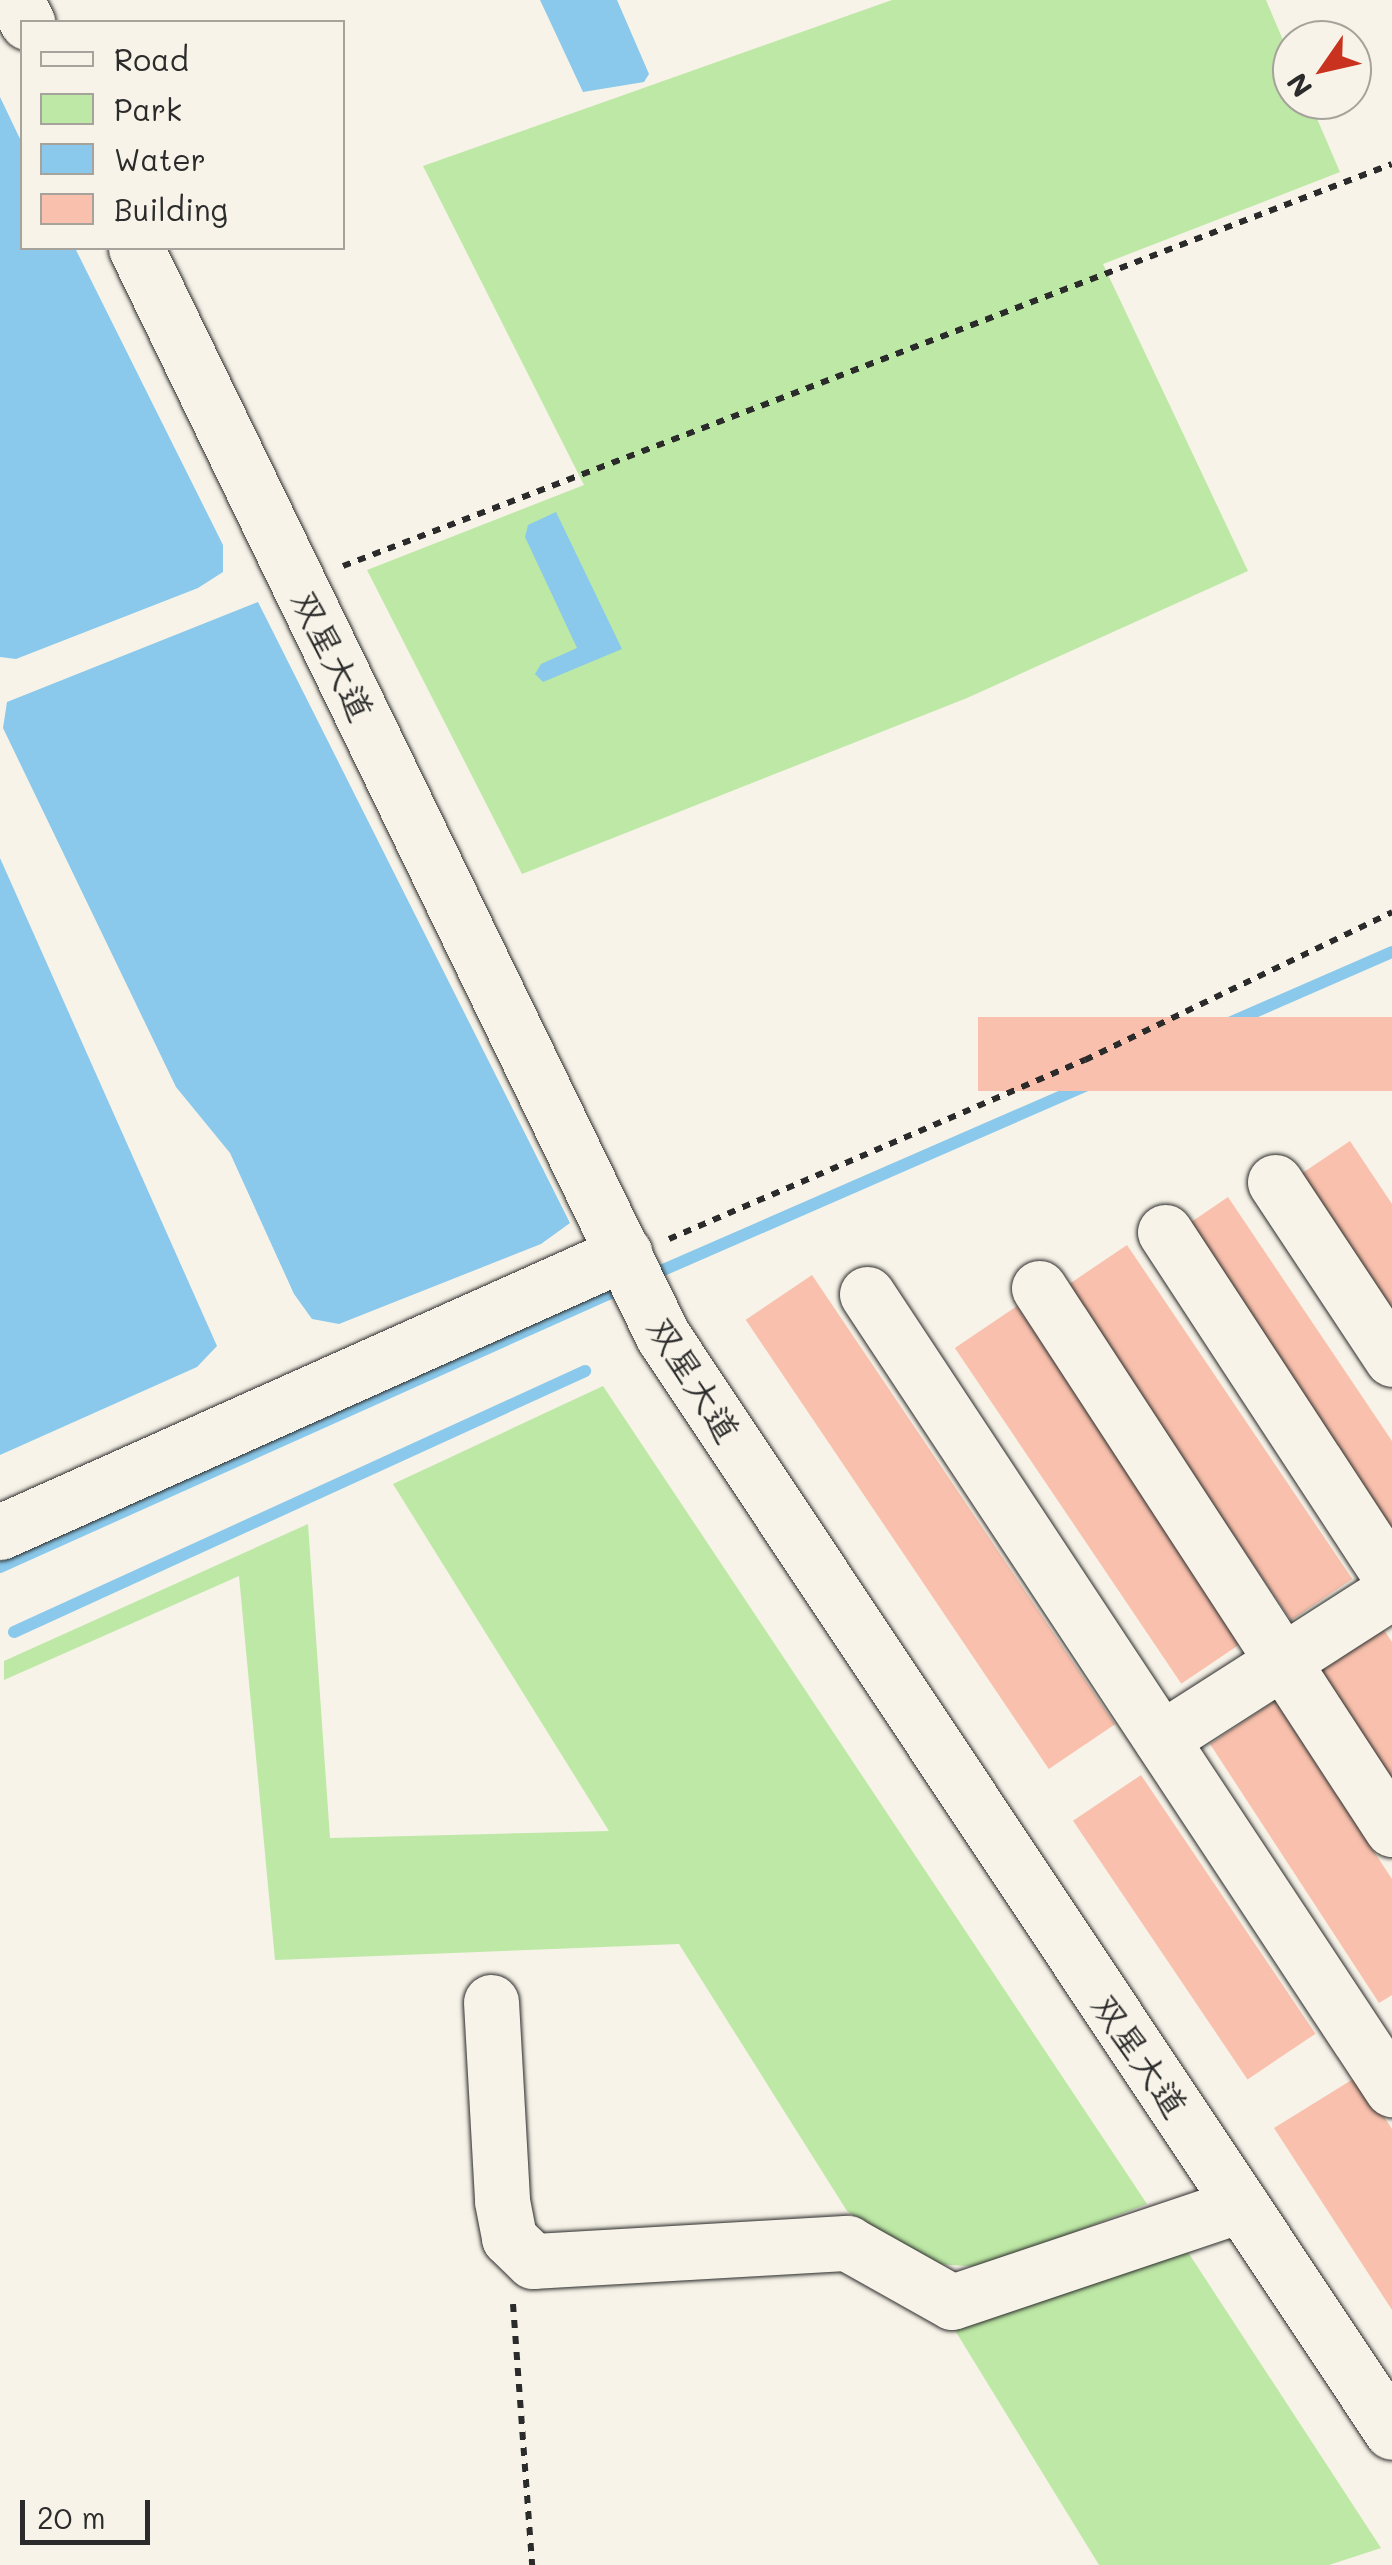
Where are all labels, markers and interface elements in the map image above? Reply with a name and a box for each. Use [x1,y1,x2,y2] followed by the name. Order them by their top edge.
[20,20,345,250] legend
[1272,20,1372,120] north arrow
[114,39,189,79] text: Road
[1278,67,1320,105] text: N
[114,89,182,129] text: Park
[114,139,206,179] text: Water
[114,189,228,229] text: Building
[284,583,384,727] street label: 双星大道
[640,1309,750,1449] street label: 双星大道
[1084,1985,1198,2125] street label: 双星大道
[25,2480,155,2542] scale bar
[37,2497,106,2537] text: 20 m

